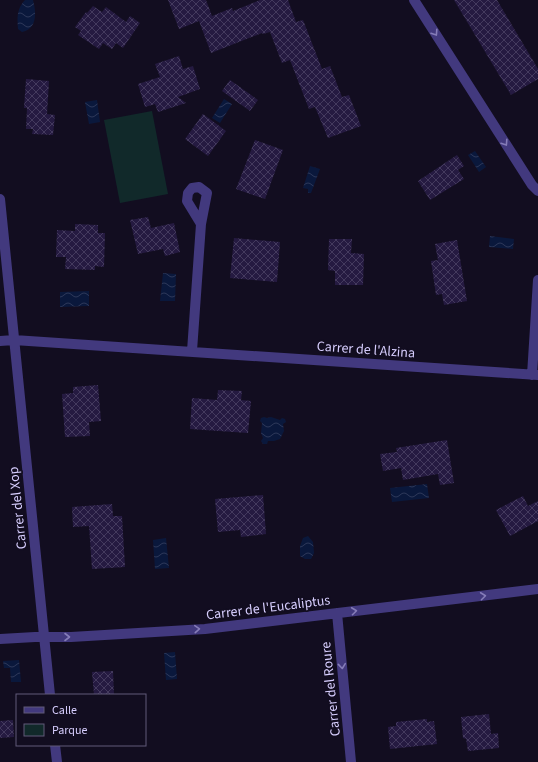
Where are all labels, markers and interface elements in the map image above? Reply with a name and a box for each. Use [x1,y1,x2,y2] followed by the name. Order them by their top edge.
[430,29,438,36] one-way arrow
[500,138,507,145] one-way arrow
[316,337,416,363] street label: Carrer de l'Alzina
[4,465,32,550] street label: Carrer del Xop
[205,590,331,626] street label: Carrer de l'Eucaliptus
[480,591,486,600] one-way arrow
[351,607,357,616] one-way arrow
[194,625,200,634] one-way arrow
[64,633,70,641] one-way arrow
[316,641,346,737] street label: Carrer del Roure
[337,663,346,669] one-way arrow
[16,694,146,746] legend
[52,702,77,719] text: Calle
[52,722,88,739] text: Parque

